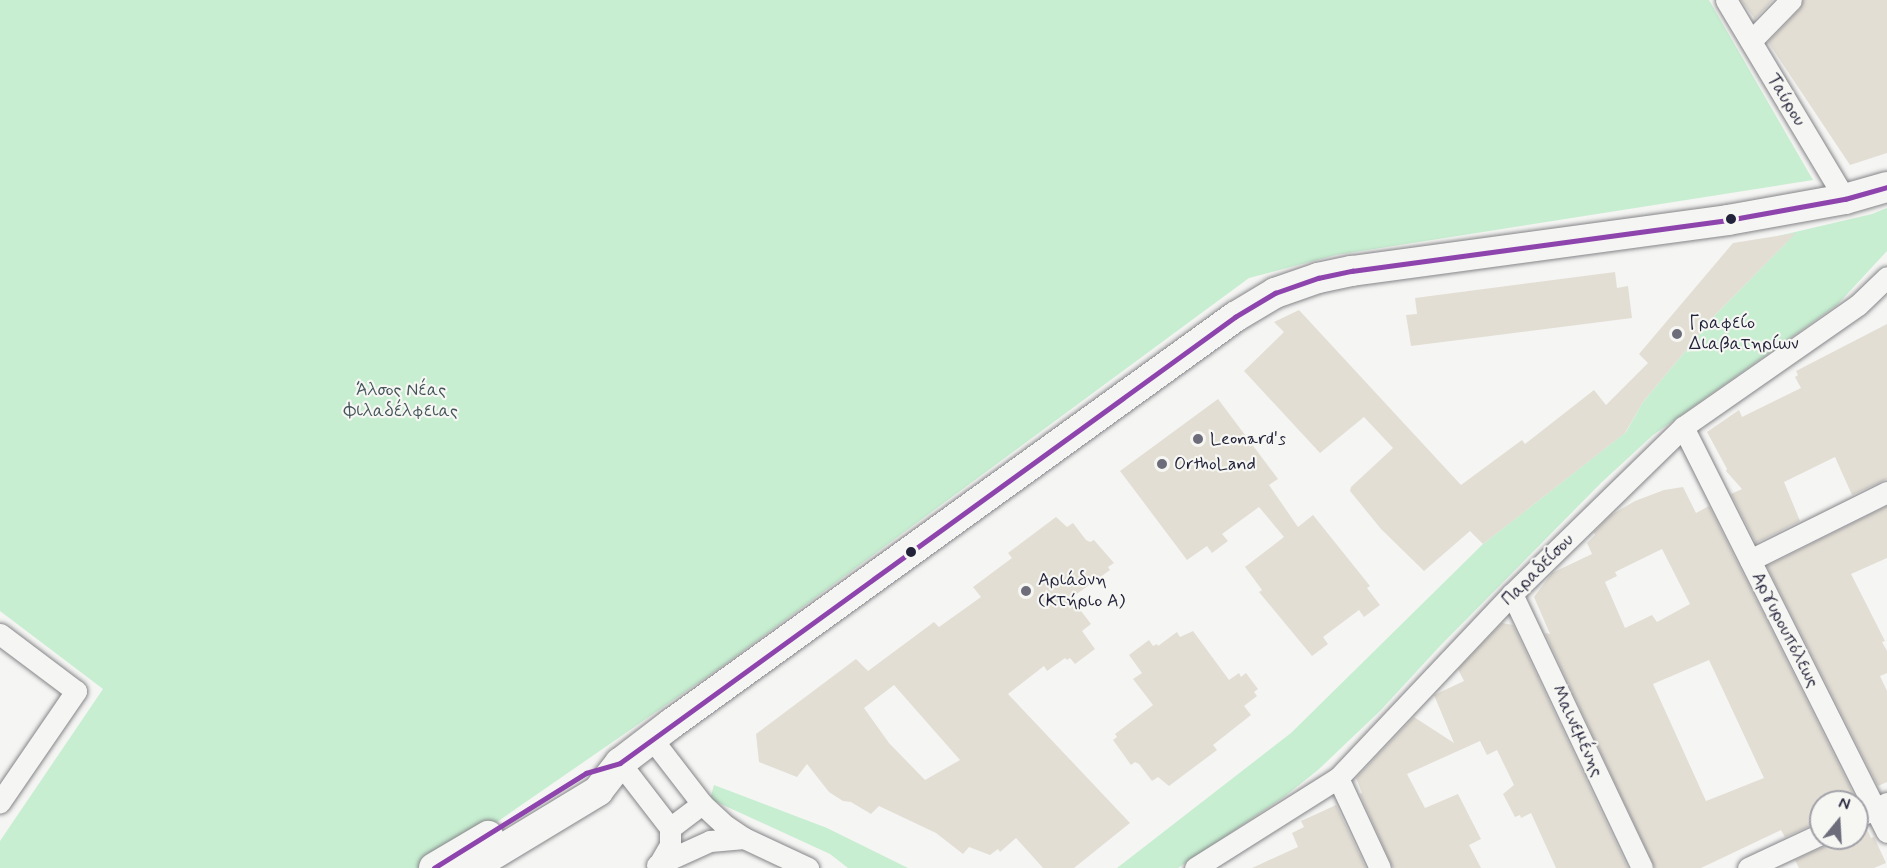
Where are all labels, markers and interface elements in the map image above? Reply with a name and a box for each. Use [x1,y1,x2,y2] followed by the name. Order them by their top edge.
[1762,70,1810,130] street label: Ταύρου
[1725,213,1737,225] unlabelled marker
[1689,313,1799,356] place label: Γραφείο Διαβατηρίων
[1670,327,1684,341] marker: Γραφείο Διαβατηρίων
[344,380,458,422] park label: Άλσος Νέας Φιλαδέλφειας
[1210,428,1286,450] place label: Leonard's
[1191,432,1205,446] marker: Leonard's
[1174,453,1256,475] place label: OrthoLand
[1155,457,1169,471] marker: OrthoLand
[1497,529,1579,611] street label: Παραδείσου
[905,546,917,558] unlabelled marker
[1747,569,1823,691] street label: Αργυρουπόλεως
[1038,570,1125,612] place label: Αριάδνη (Κτήριο Α)
[1019,584,1033,598] marker: Αριάδνη (Κτήριο Α)
[1546,682,1608,780] street label: Μαινεμένης
[1809,790,1869,850] north arrow
[1836,793,1852,816] text: N

